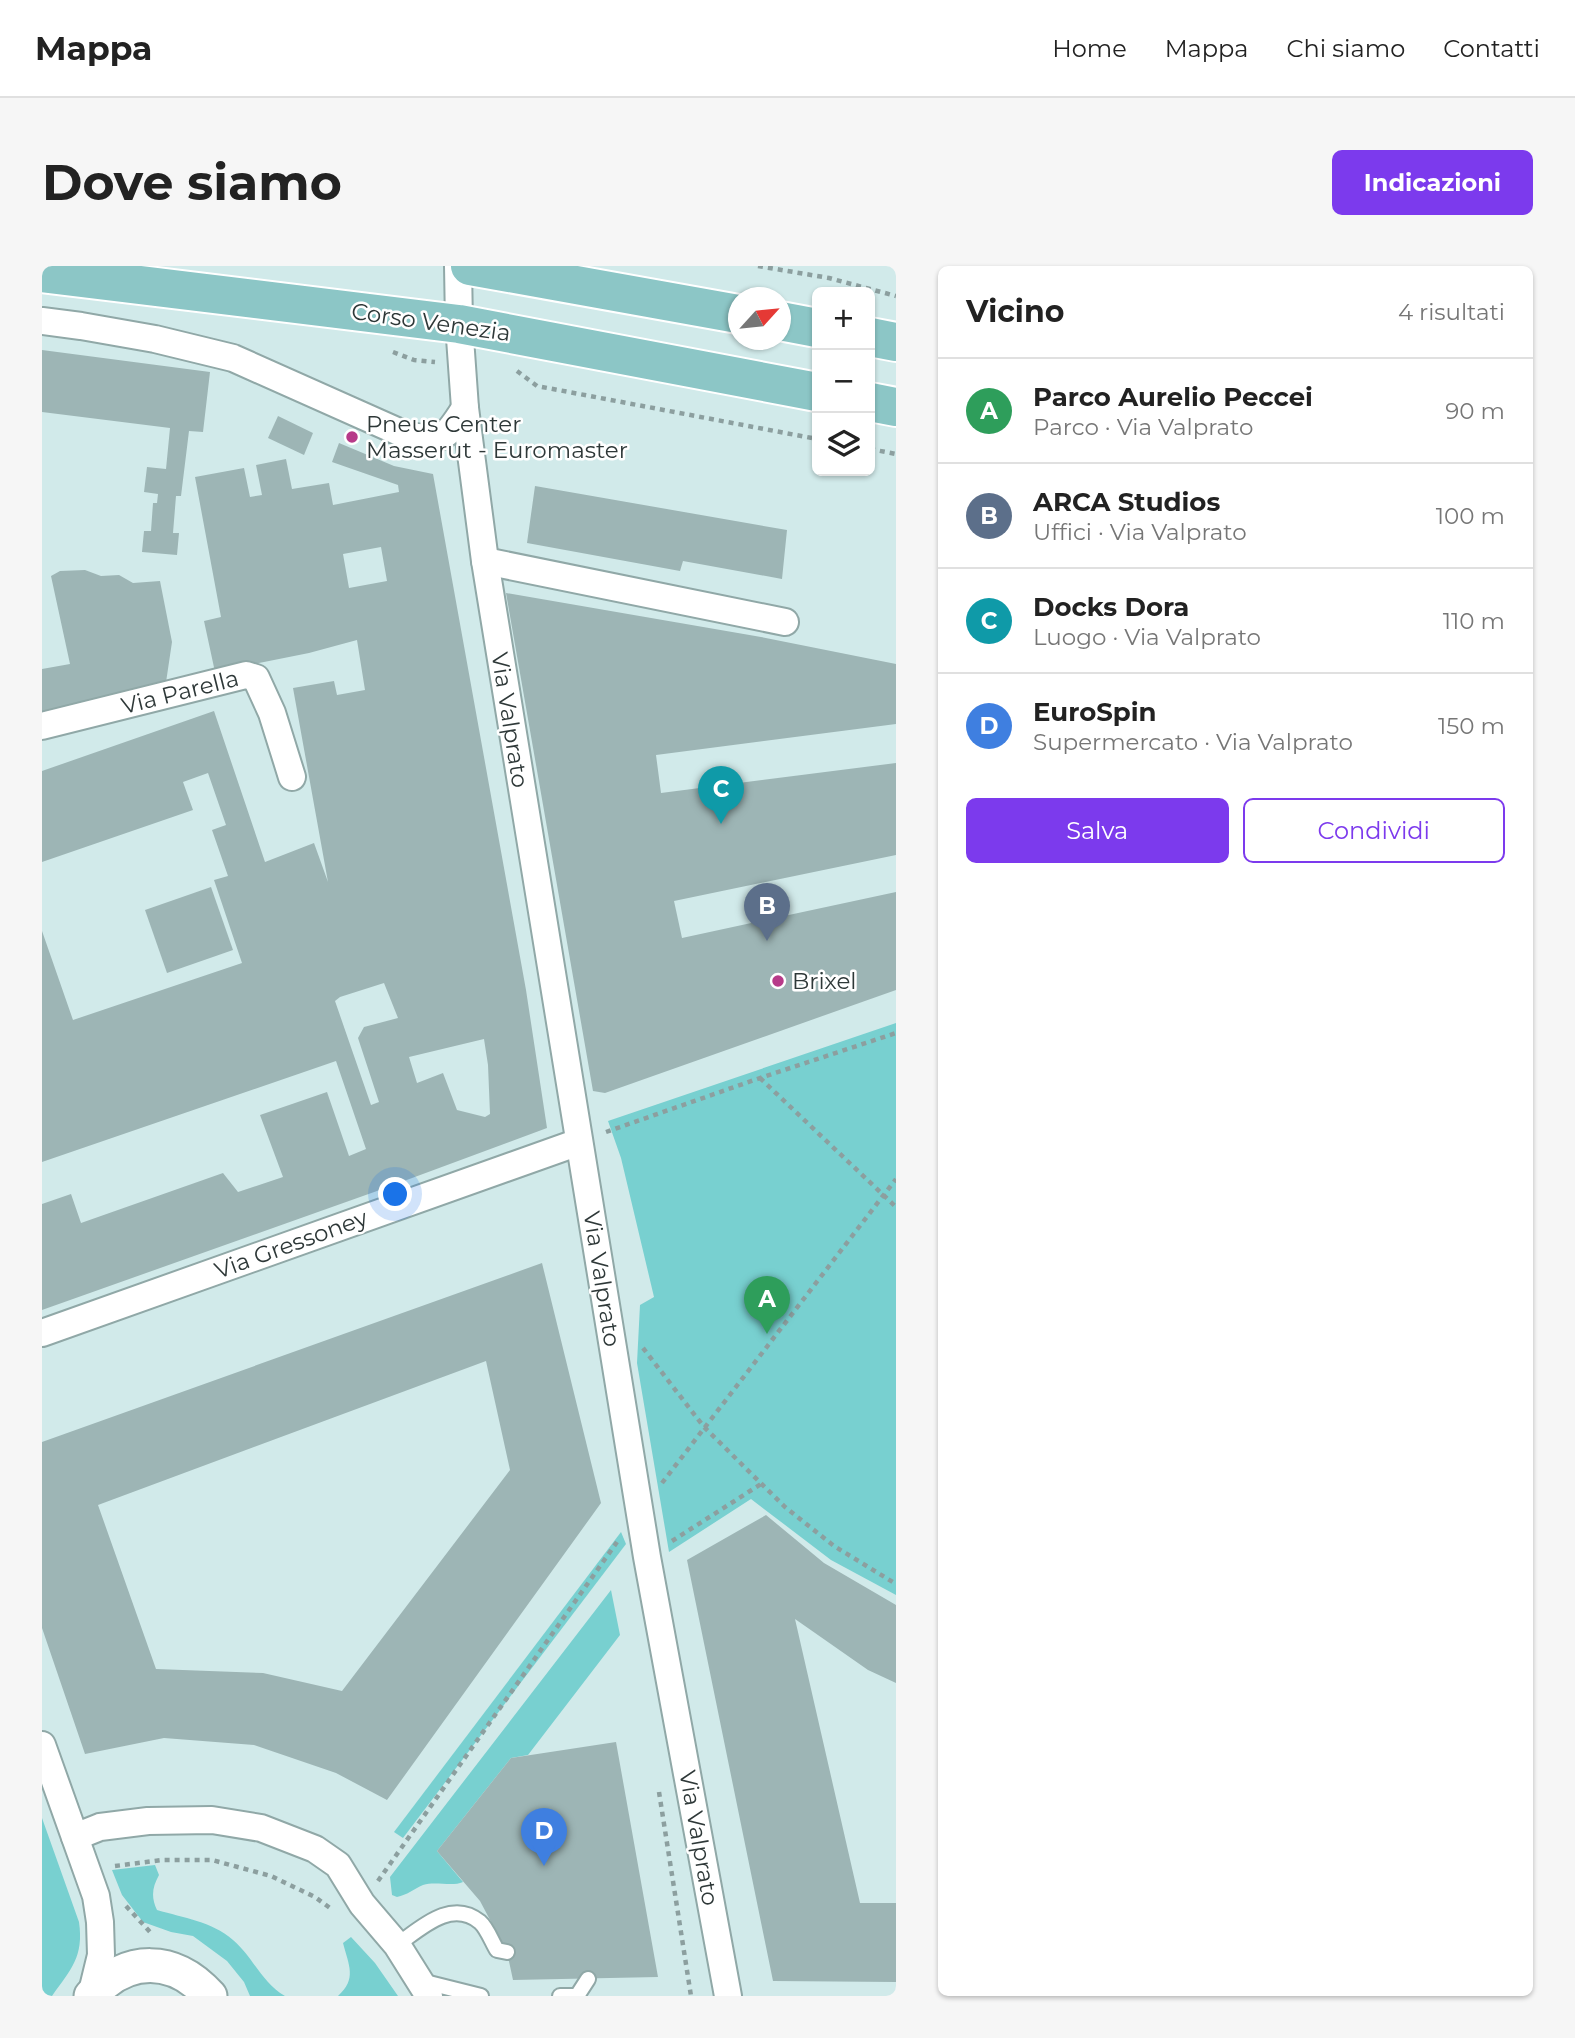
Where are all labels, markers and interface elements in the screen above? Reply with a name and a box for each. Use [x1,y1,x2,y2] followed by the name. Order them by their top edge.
[35,28,152,68] text: Mappa
[1052,34,1127,63] text: Home
[1165,34,1248,63] text: Mappa
[1286,34,1405,63] text: Chi siamo
[1443,34,1540,63] text: Contatti
[1332,150,1533,215] button: Indicazioni
[42,153,342,212] text: Dove siamo
[728,287,791,350] north arrow
[812,287,875,476] map controls
[812,287,875,350] button: +
[966,293,1064,330] text: Vicino
[350,297,512,347] street label: Corso Venezia
[1398,298,1505,326] text: 4 risultati
[812,350,875,413] button: −
[1033,381,1313,413] text: Parco Aurelio Peccei
[980,397,998,425] text: A
[1445,397,1505,425] text: 90 m
[366,410,628,464] place label: Pneus Center Masserut - Euromaster
[812,413,875,476] button: layers
[1033,413,1253,441] text: Parco · Via Valprato
[344,429,360,445] marker: Pneus Center Masserut - Euromaster
[1033,486,1220,518] text: ARCA Studios
[980,502,998,530] text: B
[1436,502,1505,530] text: 100 m
[1033,518,1247,546] text: Uffici · Via Valprato
[1033,591,1189,623] text: Docks Dora
[981,607,997,635] text: C
[1443,607,1505,635] text: 110 m
[1033,623,1261,651] text: Luogo · Via Valprato
[485,650,535,790] street label: Via Valprato
[118,664,242,720] street label: Via Parella
[1033,696,1157,728] text: EuroSpin
[980,712,999,740] text: D
[1438,712,1505,740] text: 150 m
[1033,728,1353,756] text: Supermercato · Via Valprato
[698,766,744,824] pin: C
[966,798,1229,863] button: Salva
[1243,798,1505,863] button: Condividi
[744,883,790,941] pin: B
[792,967,857,995] place label: Brixel
[770,973,786,989] marker: Brixel
[378,1177,412,1211] your location
[211,1203,372,1285] street label: Via Gressoney
[577,1209,627,1349] street label: Via Valprato
[744,1276,790,1334] pin: A
[673,1768,725,1908] street label: Via Valprato
[521,1808,567,1866] pin: D

